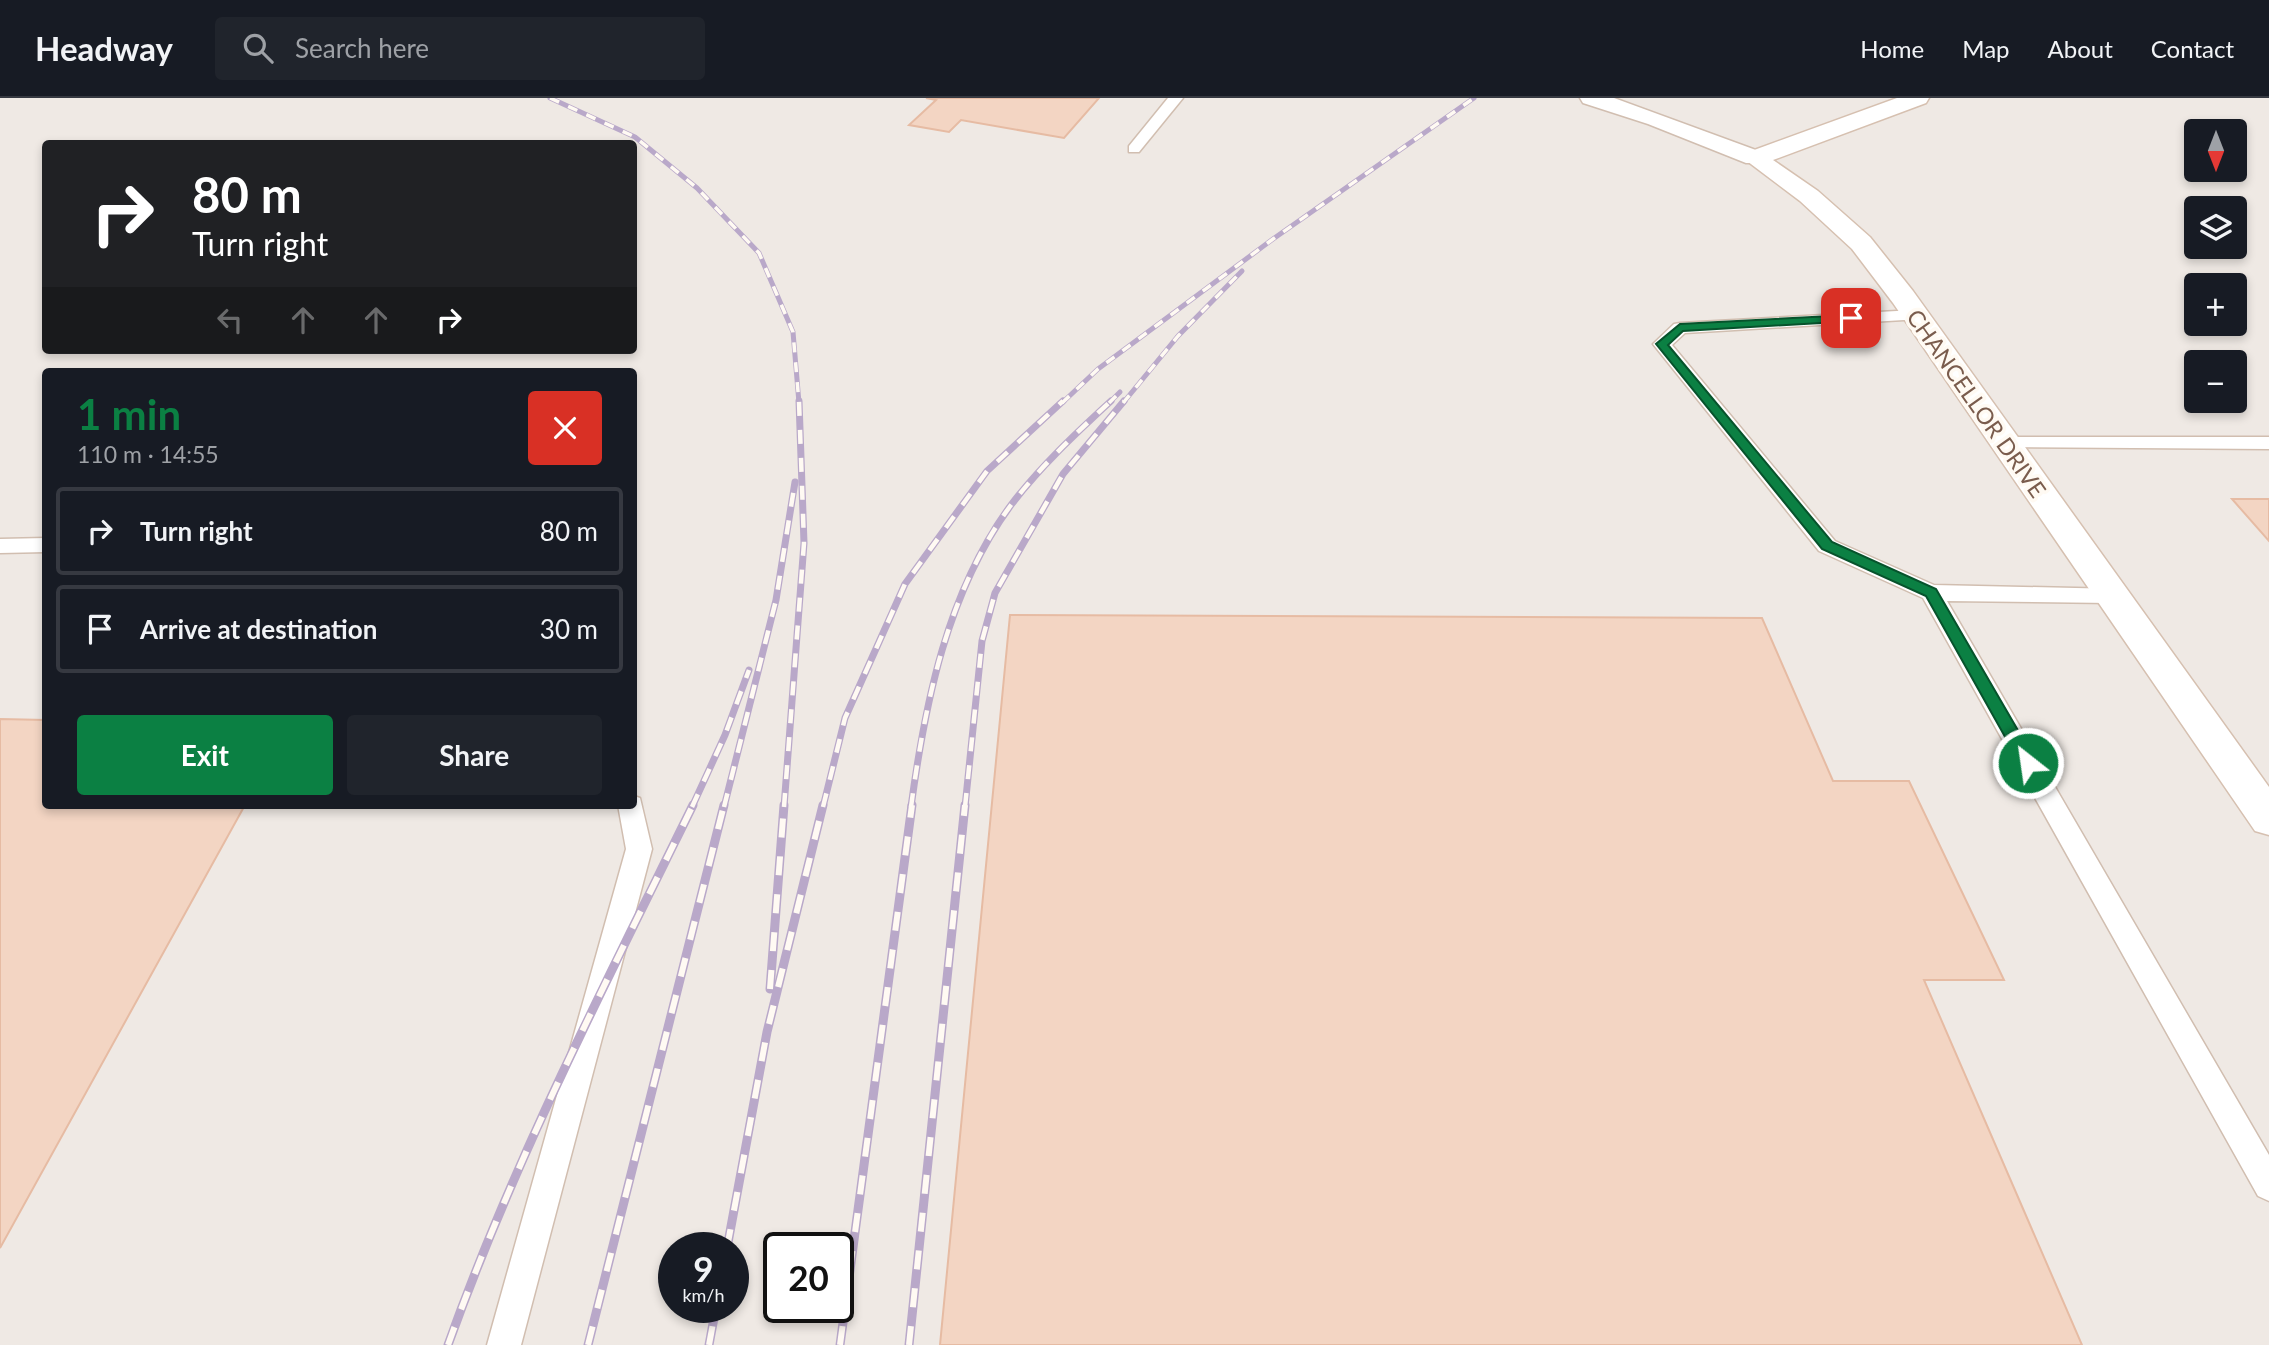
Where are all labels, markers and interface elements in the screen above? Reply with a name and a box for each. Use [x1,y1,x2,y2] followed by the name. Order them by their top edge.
[215,17,705,80] search box
[35,28,173,68] text: Headway
[239,29,277,67] icon: search
[295,32,429,64] text: Search here
[1860,34,1924,63] text: Home
[1962,34,2010,63] text: Map
[2048,34,2113,63] text: About
[2151,34,2234,63] text: Contact
[2184,119,2247,182] north arrow
[2184,119,2247,413] map controls
[192,165,302,223] text: 80 m
[77,168,168,259] icon: right
[2184,196,2247,259] button: layers
[192,224,328,263] text: Turn right
[2184,273,2247,336] button: +
[1821,288,1881,348] pin
[1832,299,1870,337] icon: arrive
[211,301,249,339] icon: left
[284,301,322,339] icon: ahead
[357,301,395,339] icon: ahead
[430,301,468,339] icon: right
[1901,303,2053,503] street label: CHANCELLOR DRIVE
[2184,350,2247,413] button: −
[77,389,181,439] text: 1 min
[528,391,602,465] button: close
[77,440,219,468] text: 110 m · 14:55
[81,512,119,550] icon: right
[140,515,253,547] text: Turn right
[540,515,598,547] text: 80 m
[81,610,119,648] icon: arrive
[140,613,377,645] text: Arrive at destination
[540,613,598,645] text: 30 m
[77,715,333,795] button: Exit
[347,715,602,795] button: Share
[1991,726,2065,800] position arrow
[763,1232,854,1323] speed limit sign: 20
[693,1247,714,1289] text: 9
[682,1284,725,1306] text: km/h

